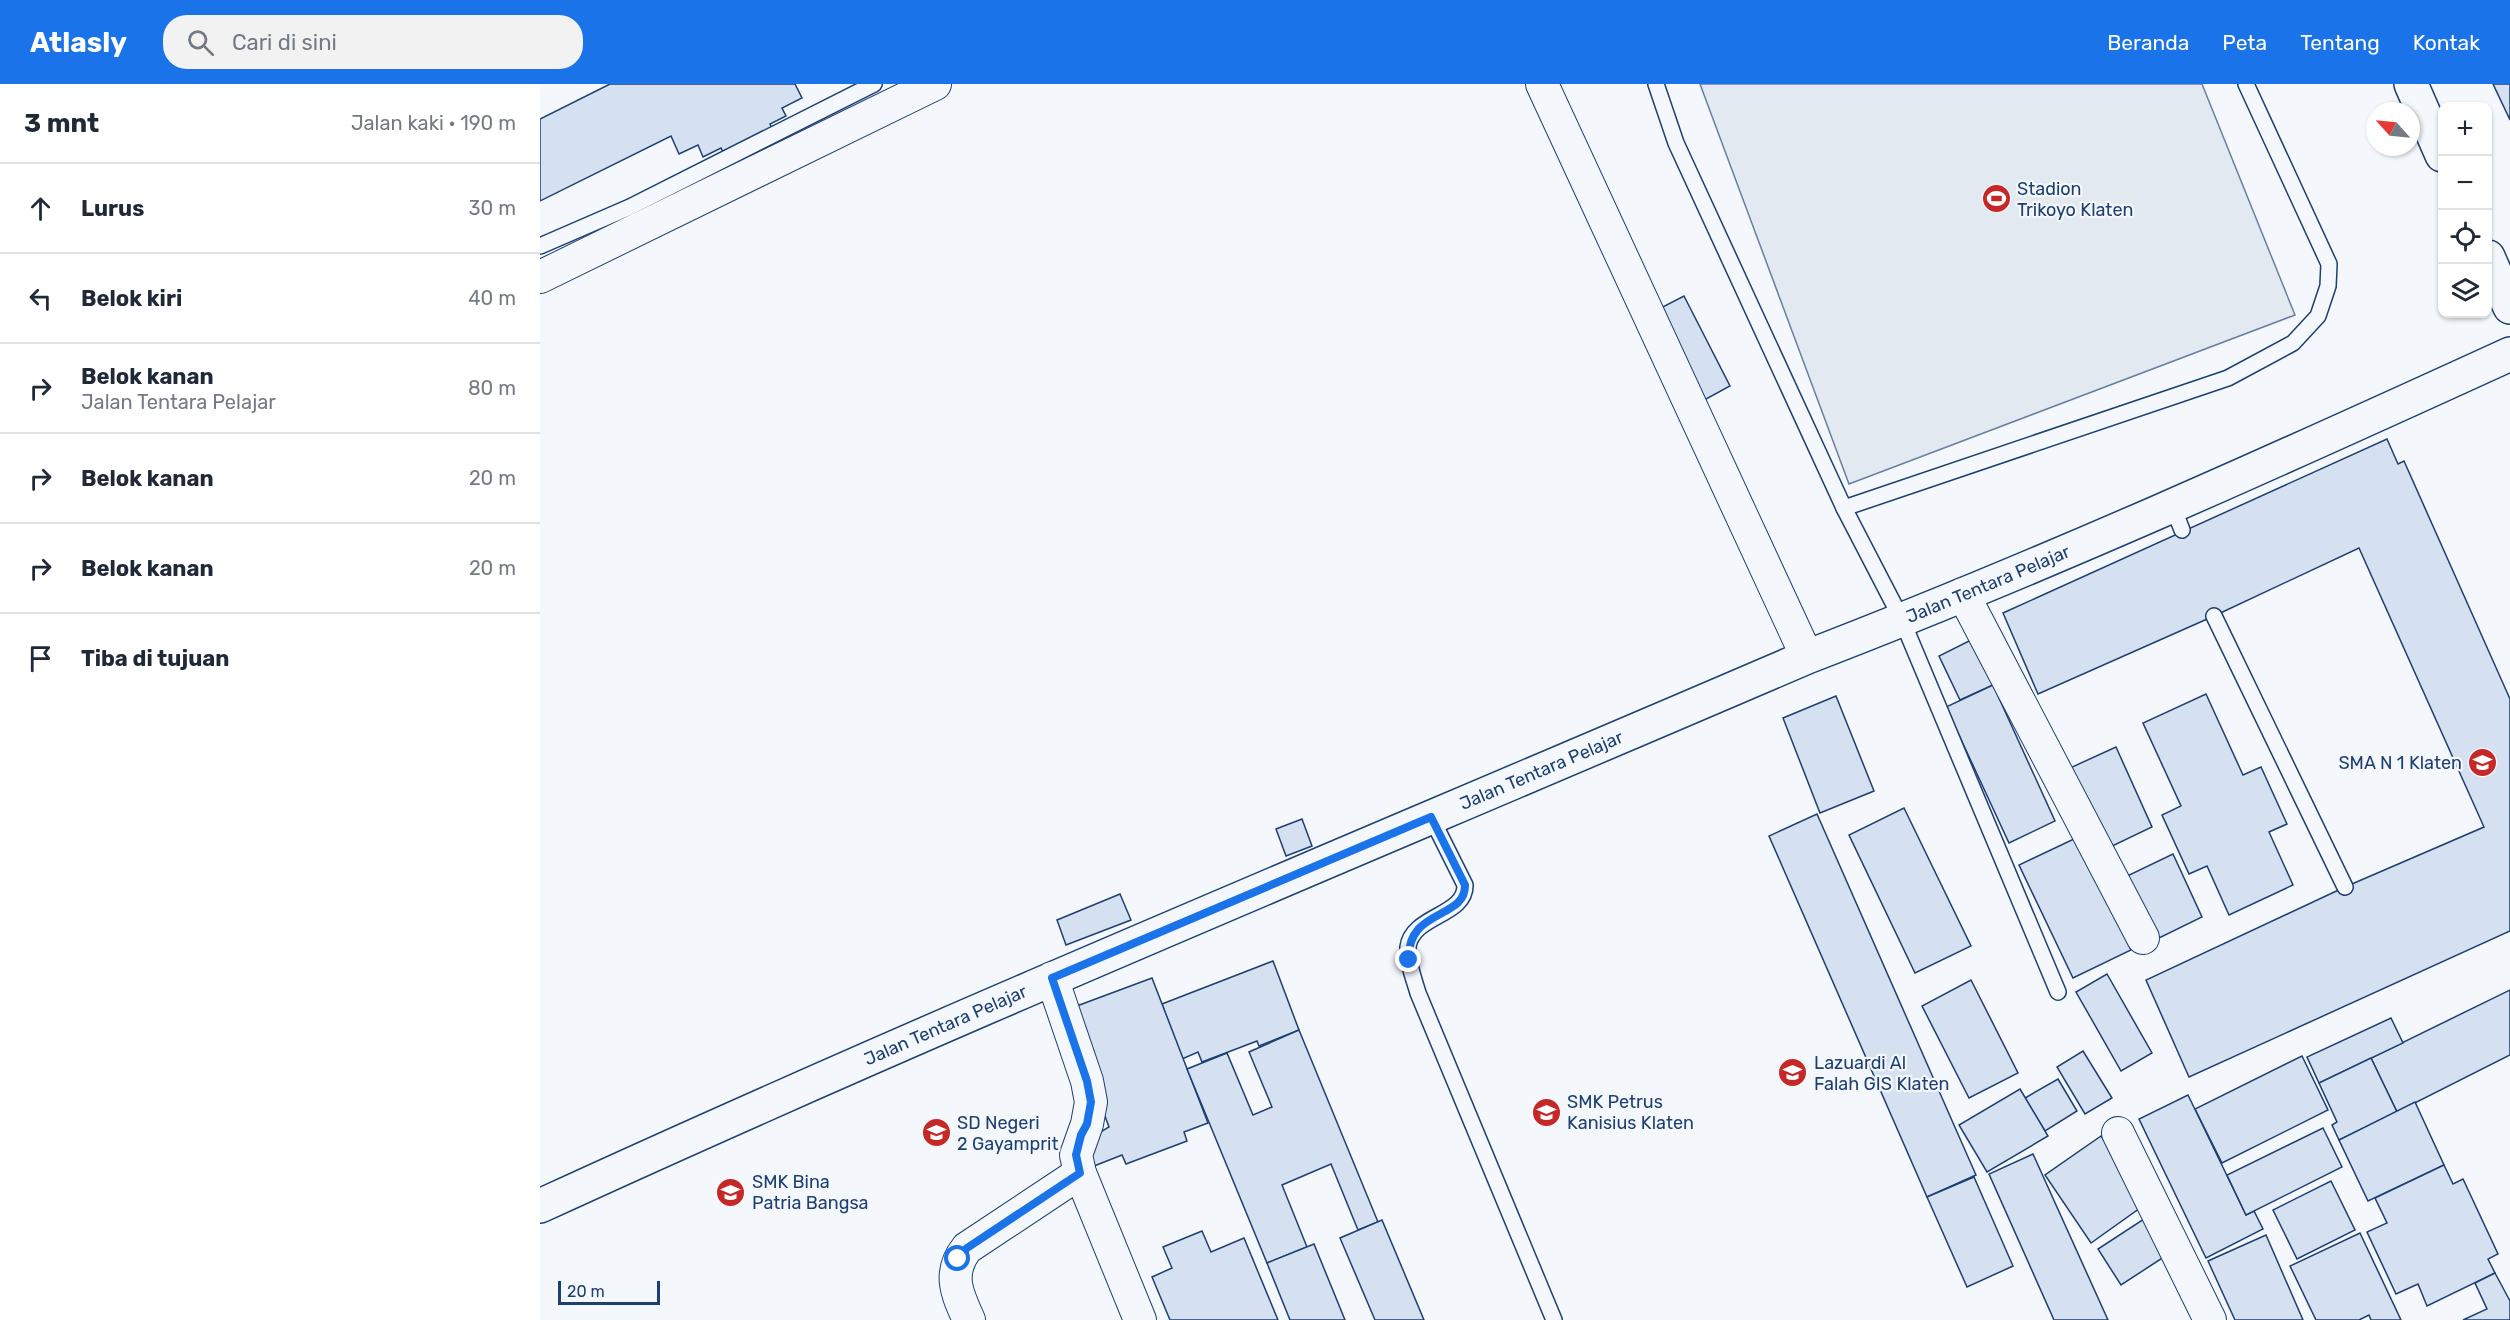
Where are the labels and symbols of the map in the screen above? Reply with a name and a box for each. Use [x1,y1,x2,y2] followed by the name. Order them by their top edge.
[2366,102,2420,156] north arrow
[2017,178,2133,221] place label: Stadion Trikoyo Klaten
[1980,183,2012,215] sports icon: Stadion Trikoyo Klaten
[1903,540,2073,628] street label: Jalan Tentara Pelajar
[1456,726,1627,815] street label: Jalan Tentara Pelajar
[2467,747,2499,779] school or university icon: SMA N 1 Klaten
[2338,752,2462,774] place label: SMA N 1 Klaten
[1395,946,1421,972] route end
[861,980,1031,1070] street label: Jalan Tentara Pelajar
[1814,1052,1949,1095] place label: Lazuardi Al Falah GIS Klaten
[1777,1057,1809,1089] school or university icon: Lazuardi Al Falah GIS Klaten
[1567,1091,1694,1134] place label: SMK Petrus Kanisius Klaten
[1530,1096,1562,1128] school or university icon: SMK Petrus Kanisius Klaten
[957,1112,1058,1155] place label: SD Negeri 2 Gayamprit
[920,1117,952,1149] school or university icon: SD Negeri 2 Gayamprit
[752,1171,869,1214] place label: SMK Bina Patria Bangsa
[715,1176,747,1208] school or university icon: SMK Bina Patria Bangsa
[944,1245,970,1271] route start
[558,1278,660,1306] scale bar

